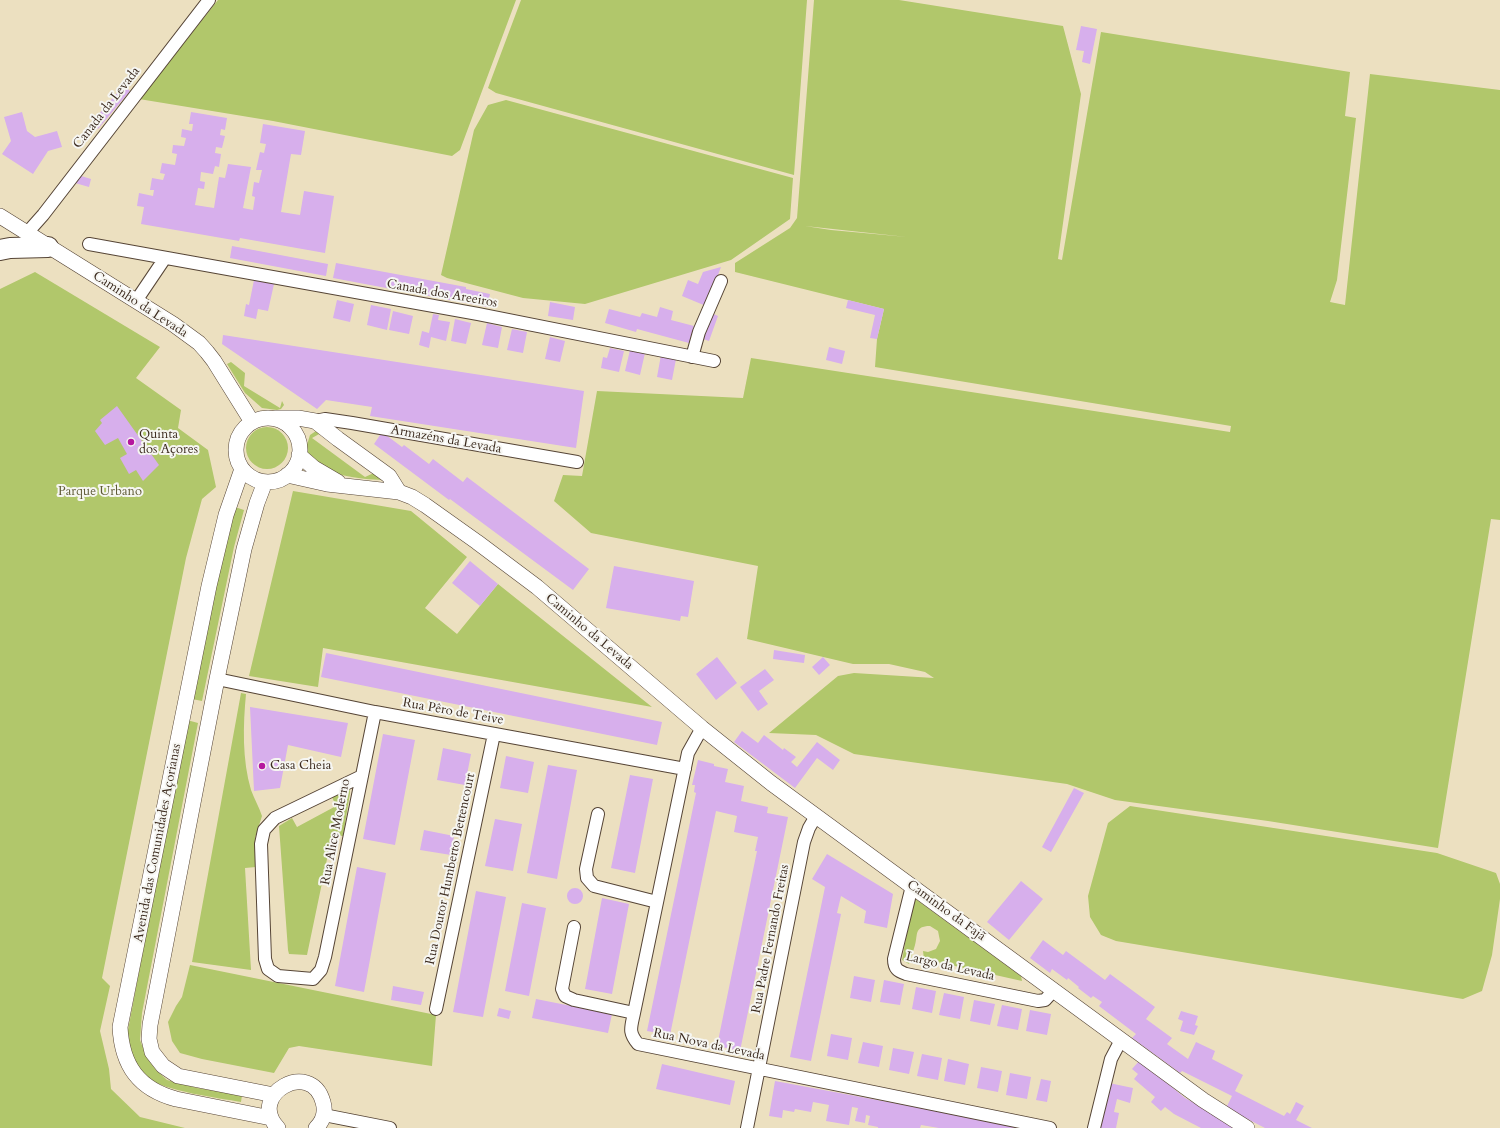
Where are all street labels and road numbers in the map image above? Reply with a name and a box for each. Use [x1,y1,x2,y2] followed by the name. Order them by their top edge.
[70,64,144,152] street label: Canada da Levada
[90,269,190,341] street label: Caminho da Levada
[386,277,498,311] street label: Canada dos Areeiros
[389,423,503,457] street label: Armazéns da Levada
[542,591,636,673] street label: Caminho da Levada
[401,695,505,729] street label: Rua Pêro de Teive
[131,742,185,944] street label: Avenida das Comunidades Açorianas
[423,772,479,966] street label: Rua Doutor Humberto Bettencourt
[318,777,354,887] street label: Rua Alice Moderno
[749,863,793,1015] street label: Rua Padre Fernando Freitas
[904,877,988,945] street label: Caminho da Fajã
[904,949,996,985] street label: Largo da Levada
[652,1026,766,1064] street label: Rua Nova da Levada

